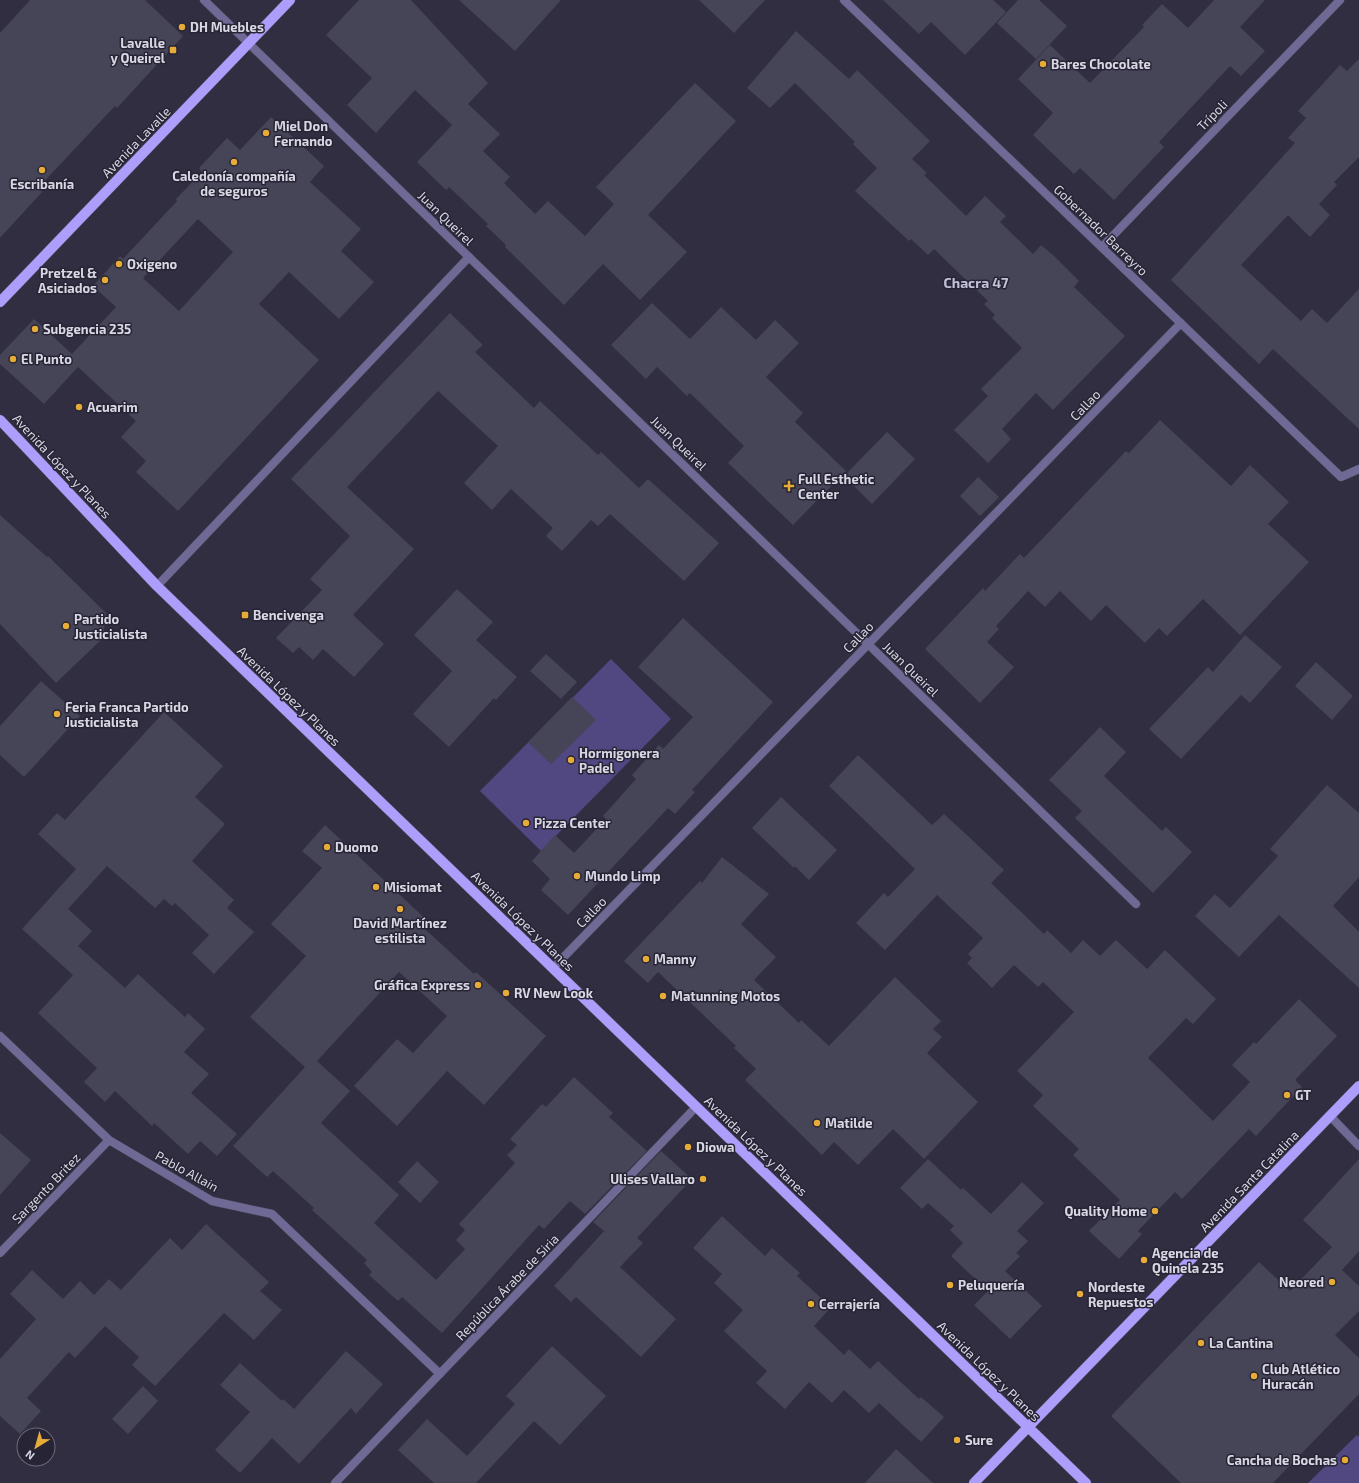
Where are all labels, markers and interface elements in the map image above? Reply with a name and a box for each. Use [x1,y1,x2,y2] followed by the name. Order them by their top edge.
[190,19,264,35] place label: DH Muebles
[177,22,187,32] marker: DH Muebles
[111,35,166,67] place label: Lavalle y Queirel
[168,45,178,55] marker: Lavalle y Queirel
[1051,56,1151,72] place label: Bares Chocolate
[1038,59,1048,69] marker: Bares Chocolate
[1193,96,1231,134] street label: Trípoli
[98,103,174,181] street label: Avenida Lavalle
[274,118,333,149] place label: Miel Don Fernando
[261,128,271,138] marker: Miel Don Fernando
[229,157,239,167] marker: Caledonía compañía de seguros
[37,165,47,175] marker: Escribanía
[172,168,296,199] place label: Caledonía compañía de seguros
[10,176,74,192] place label: Escribanía
[1051,181,1151,279] street label: Gobernador Barreyro
[415,187,477,249] street label: Juan Queirel
[127,256,178,272] place label: Oxigeno
[114,259,124,269] marker: Oxigeno
[38,265,97,296] place label: Pretzel & Asiciados
[943,274,1009,291] district label: Chacra 47
[100,275,110,285] marker: Pretzel & Asiciados
[43,321,131,337] place label: Subgencia 235
[30,324,40,334] marker: Subgencia 235
[21,351,72,367] place label: El Punto
[8,354,18,364] marker: El Punto
[1066,386,1104,424] street label: Callao
[87,399,138,415] place label: Acuarim
[74,402,84,412] marker: Acuarim
[9,410,115,522] street label: Avenida López y Planes
[648,412,710,474] street label: Juan Queirel
[798,471,875,502] place label: Full Esthetic Center
[783,480,795,492] marker: Full Esthetic Center
[253,607,324,623] place label: Bencivenga
[240,610,250,620] marker: Bencivenga
[74,611,147,642] place label: Partido Justicialista
[839,618,877,656] street label: Callao
[61,621,71,631] marker: Partido Justicialista
[880,638,942,700] street label: Juan Queirel
[234,643,344,749] street label: Avenida López y Planes
[65,699,189,730] place label: Feria Franca Partido Justicialista
[52,709,62,719] marker: Feria Franca Partido Justicialista
[579,745,659,776] place label: Hormigonera Padel
[566,755,576,765] marker: Hormigonera Padel
[534,815,611,831] place label: Pizza Center
[521,818,531,828] marker: Pizza Center
[335,839,379,855] place label: Duomo
[322,842,332,852] marker: Duomo
[468,868,578,974] street label: Avenida López y Planes
[585,868,661,884] place label: Mundo Limp
[572,871,582,881] marker: Mundo Limp
[384,879,443,895] place label: Misiomat
[371,882,381,892] marker: Misiomat
[572,893,610,931] street label: Callao
[395,904,405,914] marker: David Martínez estilista
[353,915,447,946] place label: David Martínez estilista
[654,951,697,967] place label: Manny
[641,954,651,964] marker: Manny
[374,977,470,993] place label: Gráfica Express
[473,980,483,990] marker: Gráfica Express
[514,985,594,1001] place label: RV New Look
[501,988,511,998] marker: RV New Look
[671,988,780,1004] place label: Matunning Motos
[658,991,668,1001] marker: Matunning Motos
[1295,1087,1311,1103] place label: GT
[1282,1090,1292,1100] marker: GT
[701,1093,811,1199] street label: Avenida López y Planes
[825,1115,873,1131] place label: Matilde
[812,1118,822,1128] marker: Matilde
[1196,1127,1302,1235] street label: Avenida Santa Catalina
[696,1139,734,1155] place label: Diowa
[683,1142,693,1152] marker: Diowa
[153,1147,221,1195] street label: Pablo Allain
[8,1149,84,1227] street label: Sargento Britez
[610,1171,695,1187] place label: Ulises Vallaro
[698,1174,708,1184] marker: Ulises Vallaro
[1064,1203,1147,1220] place label: Quality Home
[1150,1206,1160,1216] marker: Quality Home
[451,1230,562,1343] street label: República Árabe de Siria
[1152,1245,1224,1277] place label: Agencia de Quinela 235
[1139,1255,1149,1265] marker: Agencia de Quinela 235
[1279,1274,1324,1290] place label: Neored
[958,1277,1025,1293] place label: Peluquería
[1327,1277,1337,1287] marker: Neored
[1088,1279,1153,1310] place label: Nordeste Repuestos
[945,1280,955,1290] marker: Peluquería
[1075,1289,1085,1299] marker: Nordeste Repuestos
[819,1296,880,1312] place label: Cerrajería
[806,1299,816,1309] marker: Cerrajería
[934,1318,1044,1424] street label: Avenida López y Planes
[1209,1335,1273,1351] place label: La Cantina
[1196,1338,1206,1348] marker: La Cantina
[1262,1361,1341,1392] place label: Club Atlético Huracán
[1249,1371,1259,1381] marker: Club Atlético Huracán
[16,1427,56,1467] north arrow
[965,1432,993,1448] place label: Sure
[952,1435,962,1445] marker: Sure
[23,1448,37,1463] text: N
[1227,1452,1337,1468] place label: Cancha de Bochas
[1340,1455,1350,1465] marker: Cancha de Bochas

